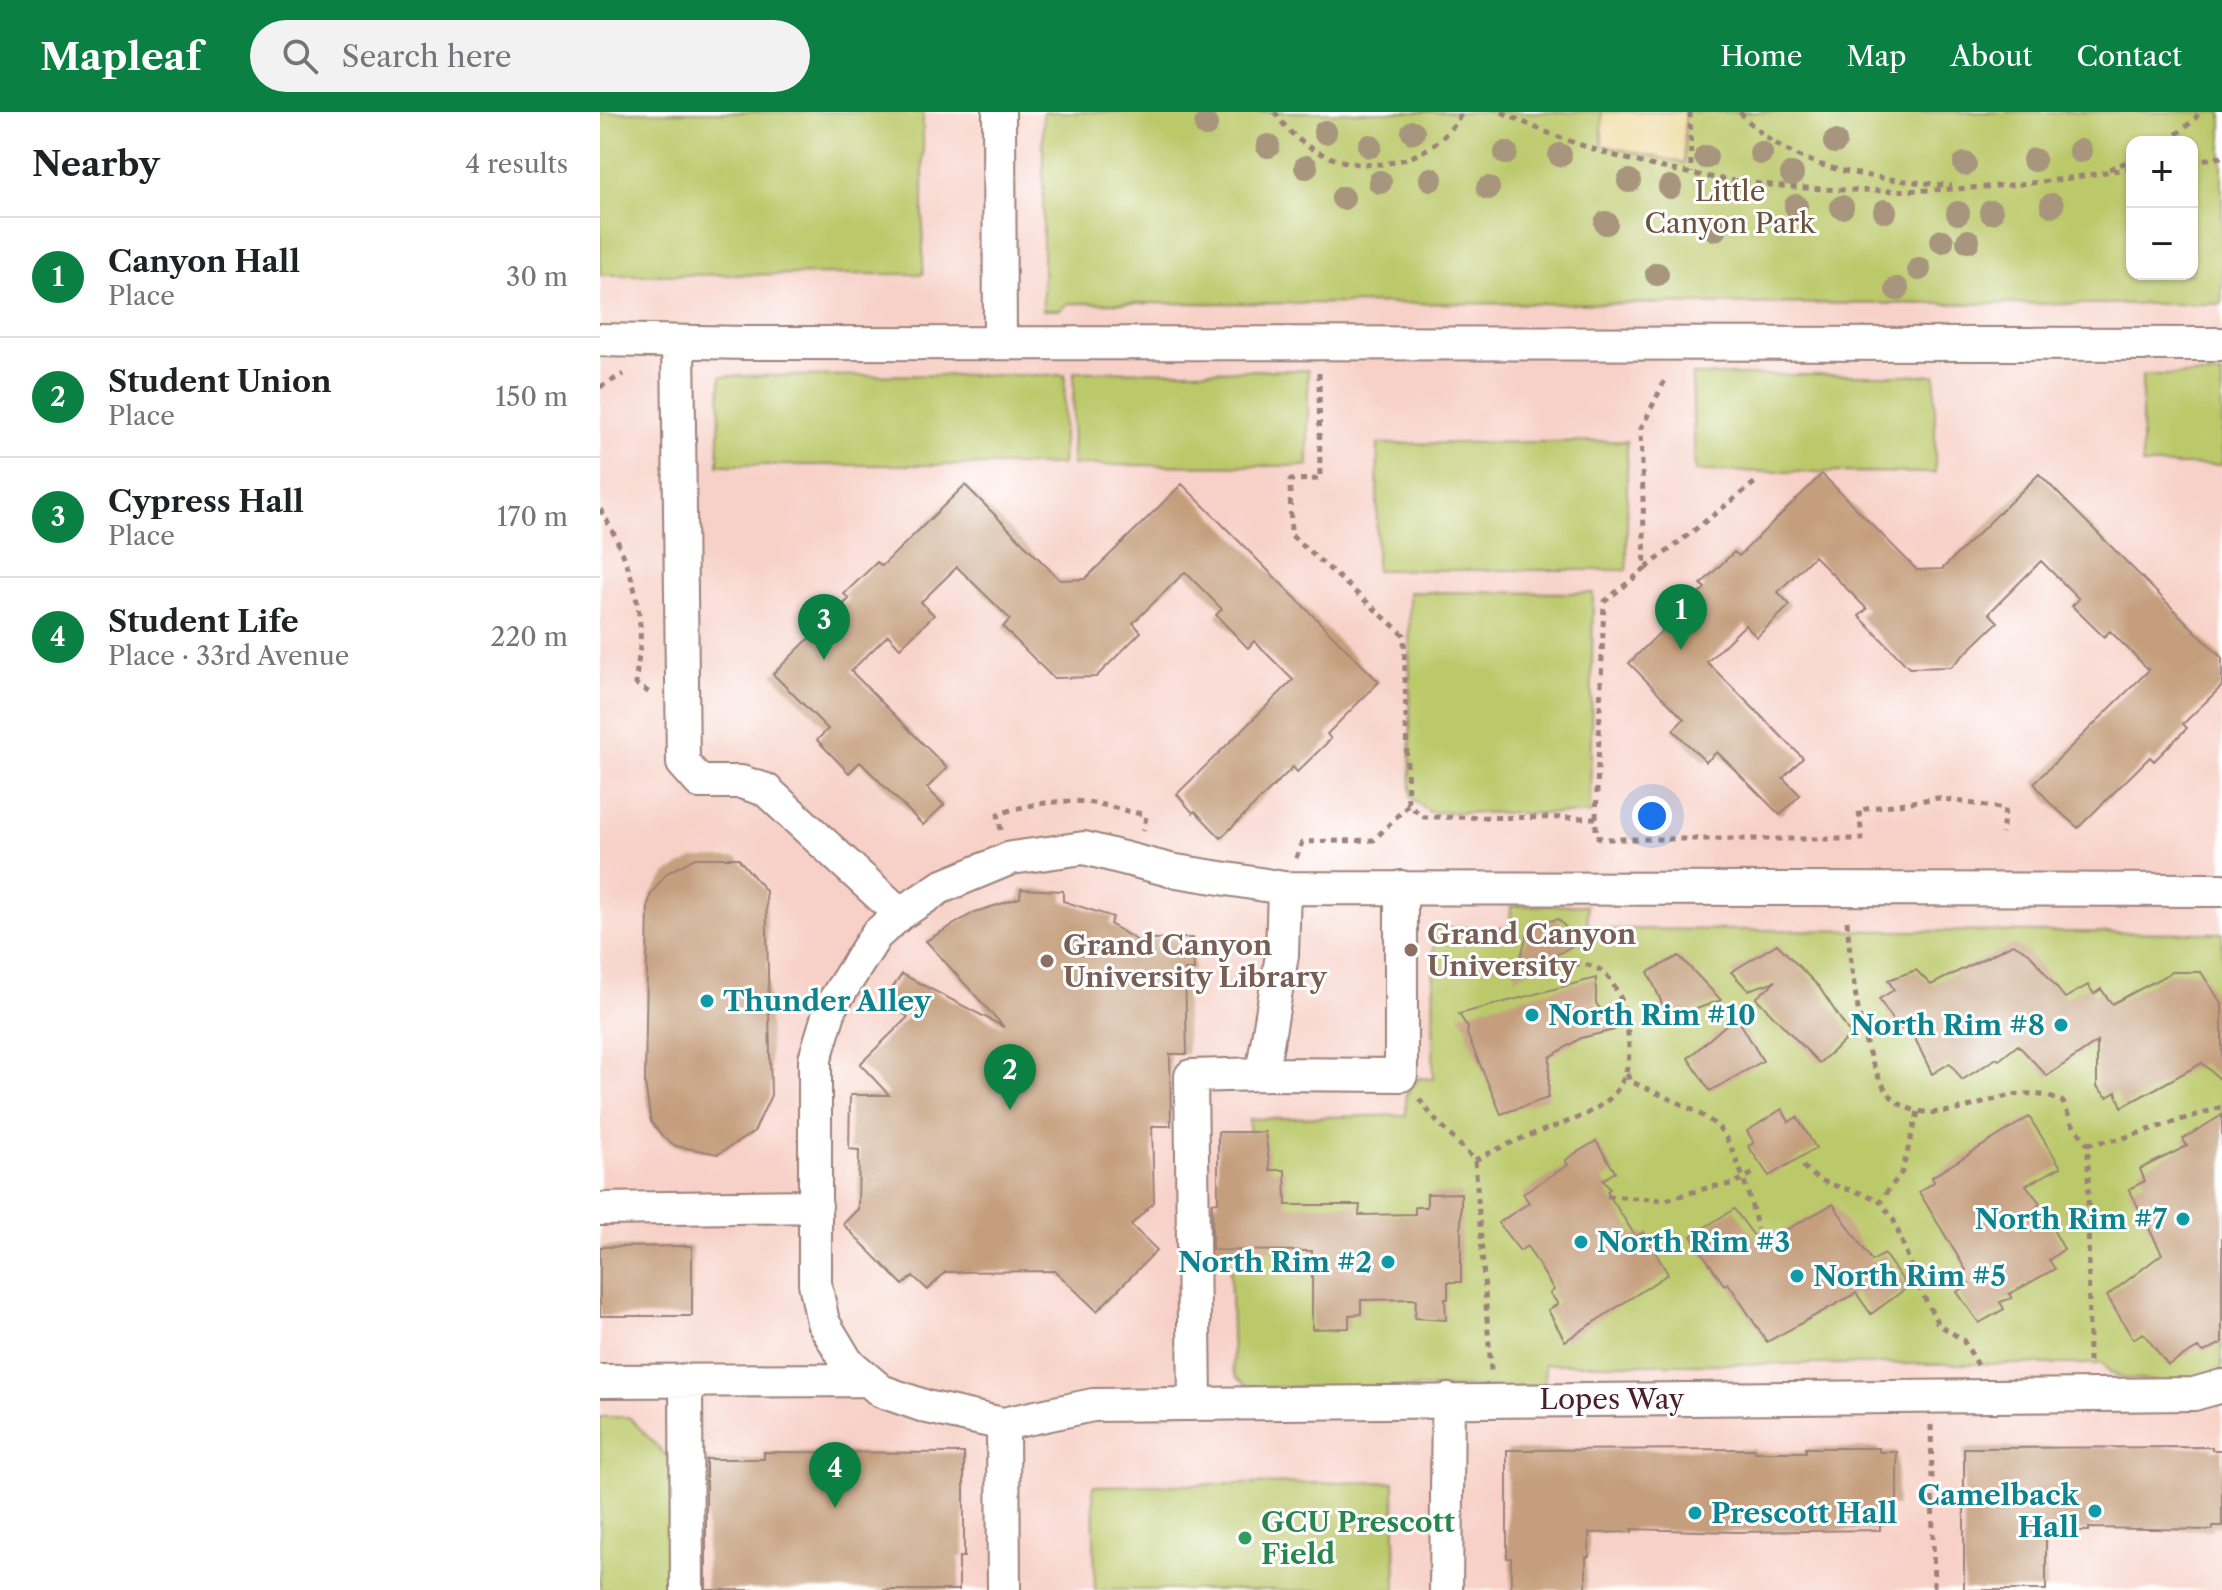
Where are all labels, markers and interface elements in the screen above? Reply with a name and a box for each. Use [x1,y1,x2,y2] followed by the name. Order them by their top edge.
[250,20,810,92] search box
[40,33,202,80] text: Mapleaf
[278,34,322,78] icon: search
[342,38,512,75] text: Search here
[1720,39,1802,73] text: Home
[1846,39,1906,73] text: Map
[1950,39,2032,73] text: About
[2076,39,2182,73] text: Contact
[2126,136,2198,280] map controls
[2126,136,2198,208] button: +
[32,143,160,185] text: Nearby
[465,148,568,180] text: 4 results
[1645,174,1817,240] park label: Little Canyon Park
[2126,208,2198,280] button: −
[108,243,300,280] text: Canyon Hall
[52,261,64,293] text: 1
[506,261,568,293] text: 30 m
[108,280,175,312] text: Place
[108,363,332,400] text: Student Union
[50,381,66,413] text: 2
[495,381,568,413] text: 150 m
[108,400,175,432] text: Place
[108,483,304,520] text: Cypress Hall
[51,501,65,533] text: 3
[497,501,568,533] text: 170 m
[108,520,175,552] text: Place
[1655,584,1707,650] pin: 1
[798,594,850,660] pin: 3
[108,603,299,640] text: Student Life
[50,621,66,653] text: 4
[490,621,568,653] text: 220 m
[108,640,349,672] text: Place · 33rd Avenue
[1632,796,1672,836] your location
[1427,917,1636,983] place label: Grand Canyon University
[1063,928,1327,994] place label: Grand Canyon University Library
[1402,941,1420,959] marker: Grand Canyon University
[1038,952,1056,970] marker: Grand Canyon University Library
[723,984,932,1018] place label: Thunder Alley
[698,992,716,1010] marker: Thunder Alley
[1548,998,1756,1032] place label: North Rim #10
[1523,1006,1541,1024] marker: North Rim #10
[1850,1008,2045,1042] place label: North Rim #8
[2052,1016,2070,1034] marker: North Rim #8
[984,1044,1036,1110] pin: 2
[1975,1202,2167,1236] place label: North Rim #7
[2174,1210,2192,1228] marker: North Rim #7
[1597,1225,1790,1259] place label: North Rim #3
[1572,1233,1590,1251] marker: North Rim #3
[1178,1245,1372,1279] place label: North Rim #2
[1379,1253,1397,1271] marker: North Rim #2
[1813,1259,2006,1293] place label: North Rim #5
[1788,1267,1806,1285] marker: North Rim #5
[1540,1382,1685,1416] street label: Lopes Way
[809,1442,861,1508] pin: 4
[1917,1478,2080,1544] place label: Camelback Hall
[1711,1496,1897,1530] place label: Prescott Hall
[2086,1502,2104,1520] marker: Camelback Hall
[1686,1504,1704,1522] marker: Prescott Hall
[1261,1505,1456,1571] place label: GCU Prescott Field
[1236,1529,1254,1547] marker: GCU Prescott Field

